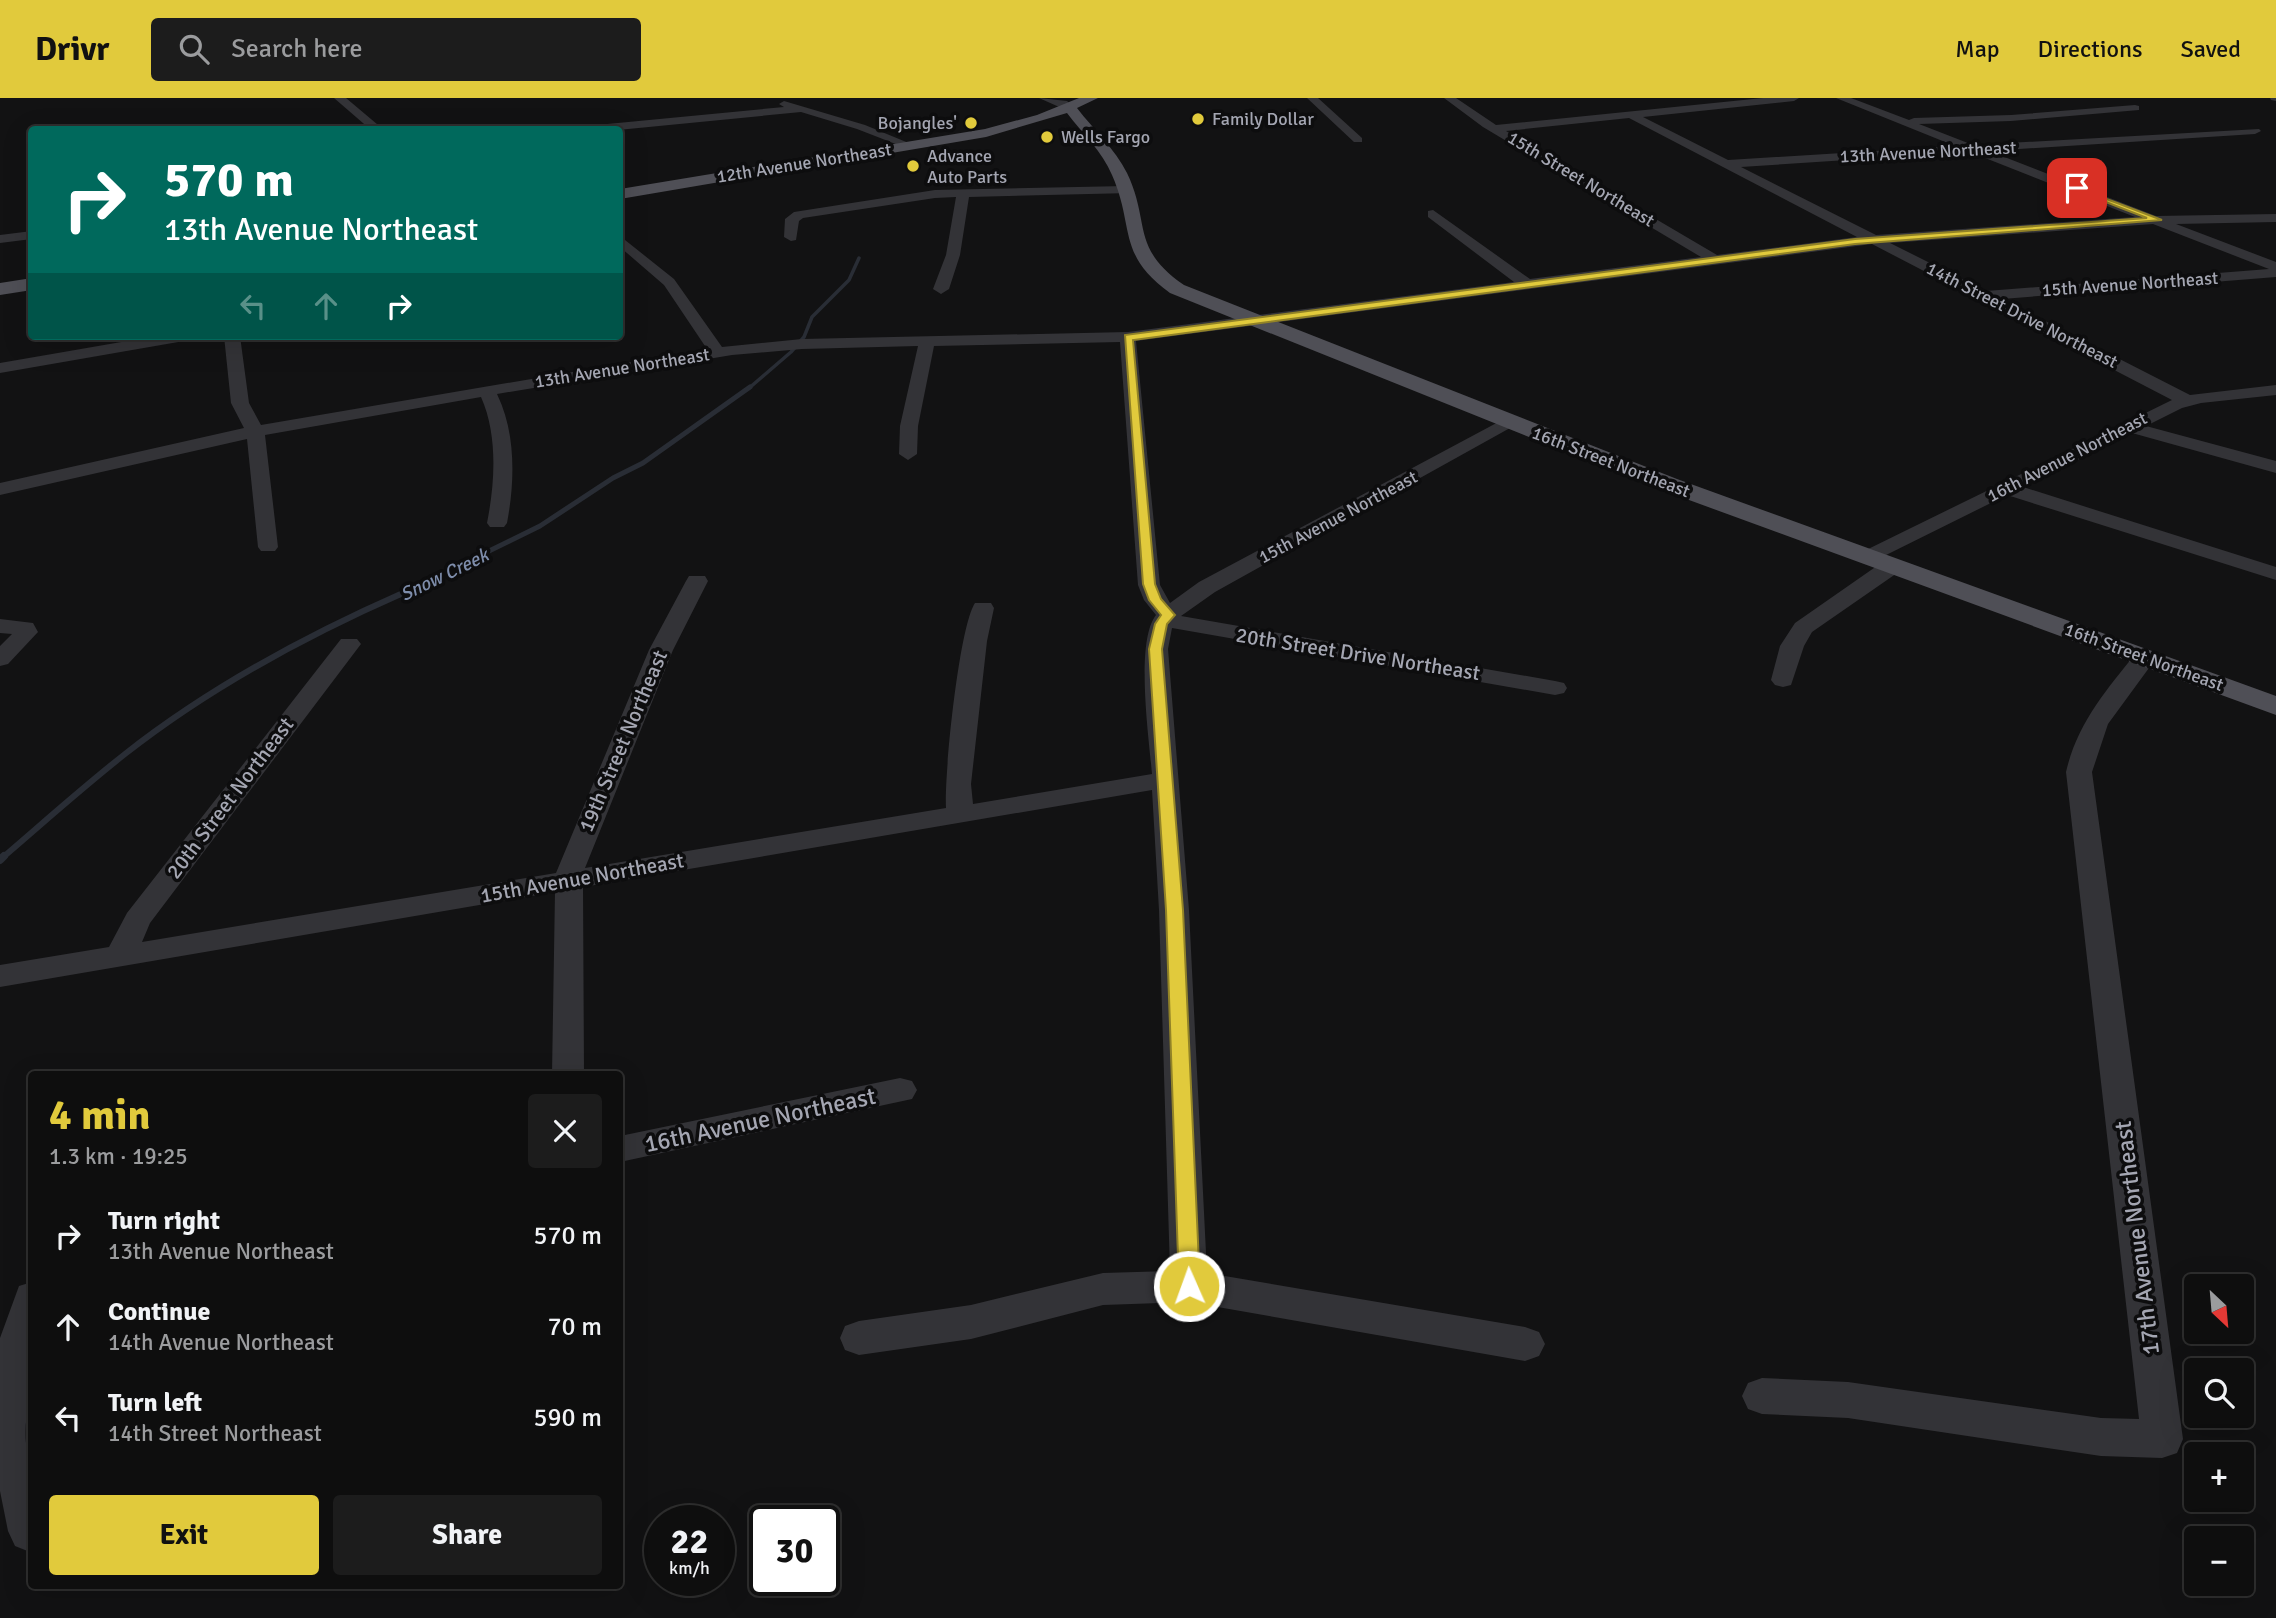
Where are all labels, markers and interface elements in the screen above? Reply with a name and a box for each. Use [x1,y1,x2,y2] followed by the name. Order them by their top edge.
[151,18,641,81] search box
[35,29,109,70] text: Drivr
[175,30,213,68] icon: search
[231,33,362,65] text: Search here
[1955,34,2000,64] text: Map
[2038,34,2143,64] text: Directions
[2181,34,2241,64] text: Saved
[1212,108,1314,130] place label: Family Dollar
[1190,111,1206,127] marker: Family Dollar
[878,112,957,134] place label: Bojangles'
[963,115,979,131] marker: Bojangles'
[1061,126,1150,148] place label: Wells Fargo
[1504,126,1658,232] street label: 15th Street Northeast
[1039,129,1055,145] marker: Wells Fargo
[1839,136,2017,168] street label: 13th Avenue Northeast
[715,138,893,188] street label: 12th Avenue Northeast
[927,145,1007,188] place label: Advance Auto Parts
[164,150,294,210] text: 570 m
[49,154,140,245] icon: right
[905,158,921,174] marker: Advance Auto Parts
[2047,158,2107,218] pin
[2058,169,2096,207] icon: arrive
[164,210,478,249] text: 13th Avenue Northeast
[1923,257,2121,373] street label: 14th Street Drive Northeast
[2041,267,2219,301] street label: 15th Avenue Northeast
[234,287,272,325] icon: left
[307,287,345,325] icon: ahead
[380,287,418,325] icon: right
[533,343,711,393] street label: 13th Avenue Northeast
[1983,407,2151,507] street label: 16th Avenue Northeast
[1529,422,1693,502] street label: 16th Street Northeast
[1255,466,1421,568] street label: 15th Avenue Northeast
[396,543,494,607] water label: Snow Creek
[2062,618,2226,696] street label: 16th Street Northeast
[1234,622,1482,686] street label: 20th Street Drive Northeast
[573,646,673,836] street label: 19th Street Northeast
[161,712,299,884] street label: 20th Street Northeast
[478,847,686,909] street label: 15th Avenue Northeast
[642,1081,878,1159] street label: 16th Avenue Northeast
[49,1090,150,1141] text: 4 min
[528,1094,602,1168] button: close
[2108,1119,2166,1357] street label: 17th Avenue Northeast
[49,1142,188,1171] text: 1.3 km · 19:25
[108,1205,220,1237] text: Turn right
[49,1217,87,1255] icon: right
[533,1220,602,1252] text: 570 m
[108,1237,334,1266] text: 13th Avenue Northeast
[1152,1249,1226,1323] position arrow
[2184,1274,2254,1344] north arrow
[2184,1274,2254,1596] map controls
[108,1296,210,1328] text: Continue
[49,1308,87,1346] icon: ahead
[547,1311,602,1343] text: 70 m
[108,1328,334,1357] text: 14th Avenue Northeast
[2184,1358,2254,1428] button: search
[108,1387,202,1419] text: Turn left
[49,1399,87,1437] icon: left
[533,1402,602,1434] text: 590 m
[108,1419,322,1448] text: 14th Street Northeast
[2184,1442,2254,1512] button: +
[49,1495,319,1575] button: Exit
[333,1495,602,1575] button: Share
[749,1505,840,1596] speed limit sign: 30
[671,1520,708,1563] text: 22
[2184,1526,2254,1596] button: −
[669,1557,710,1579] text: km/h

